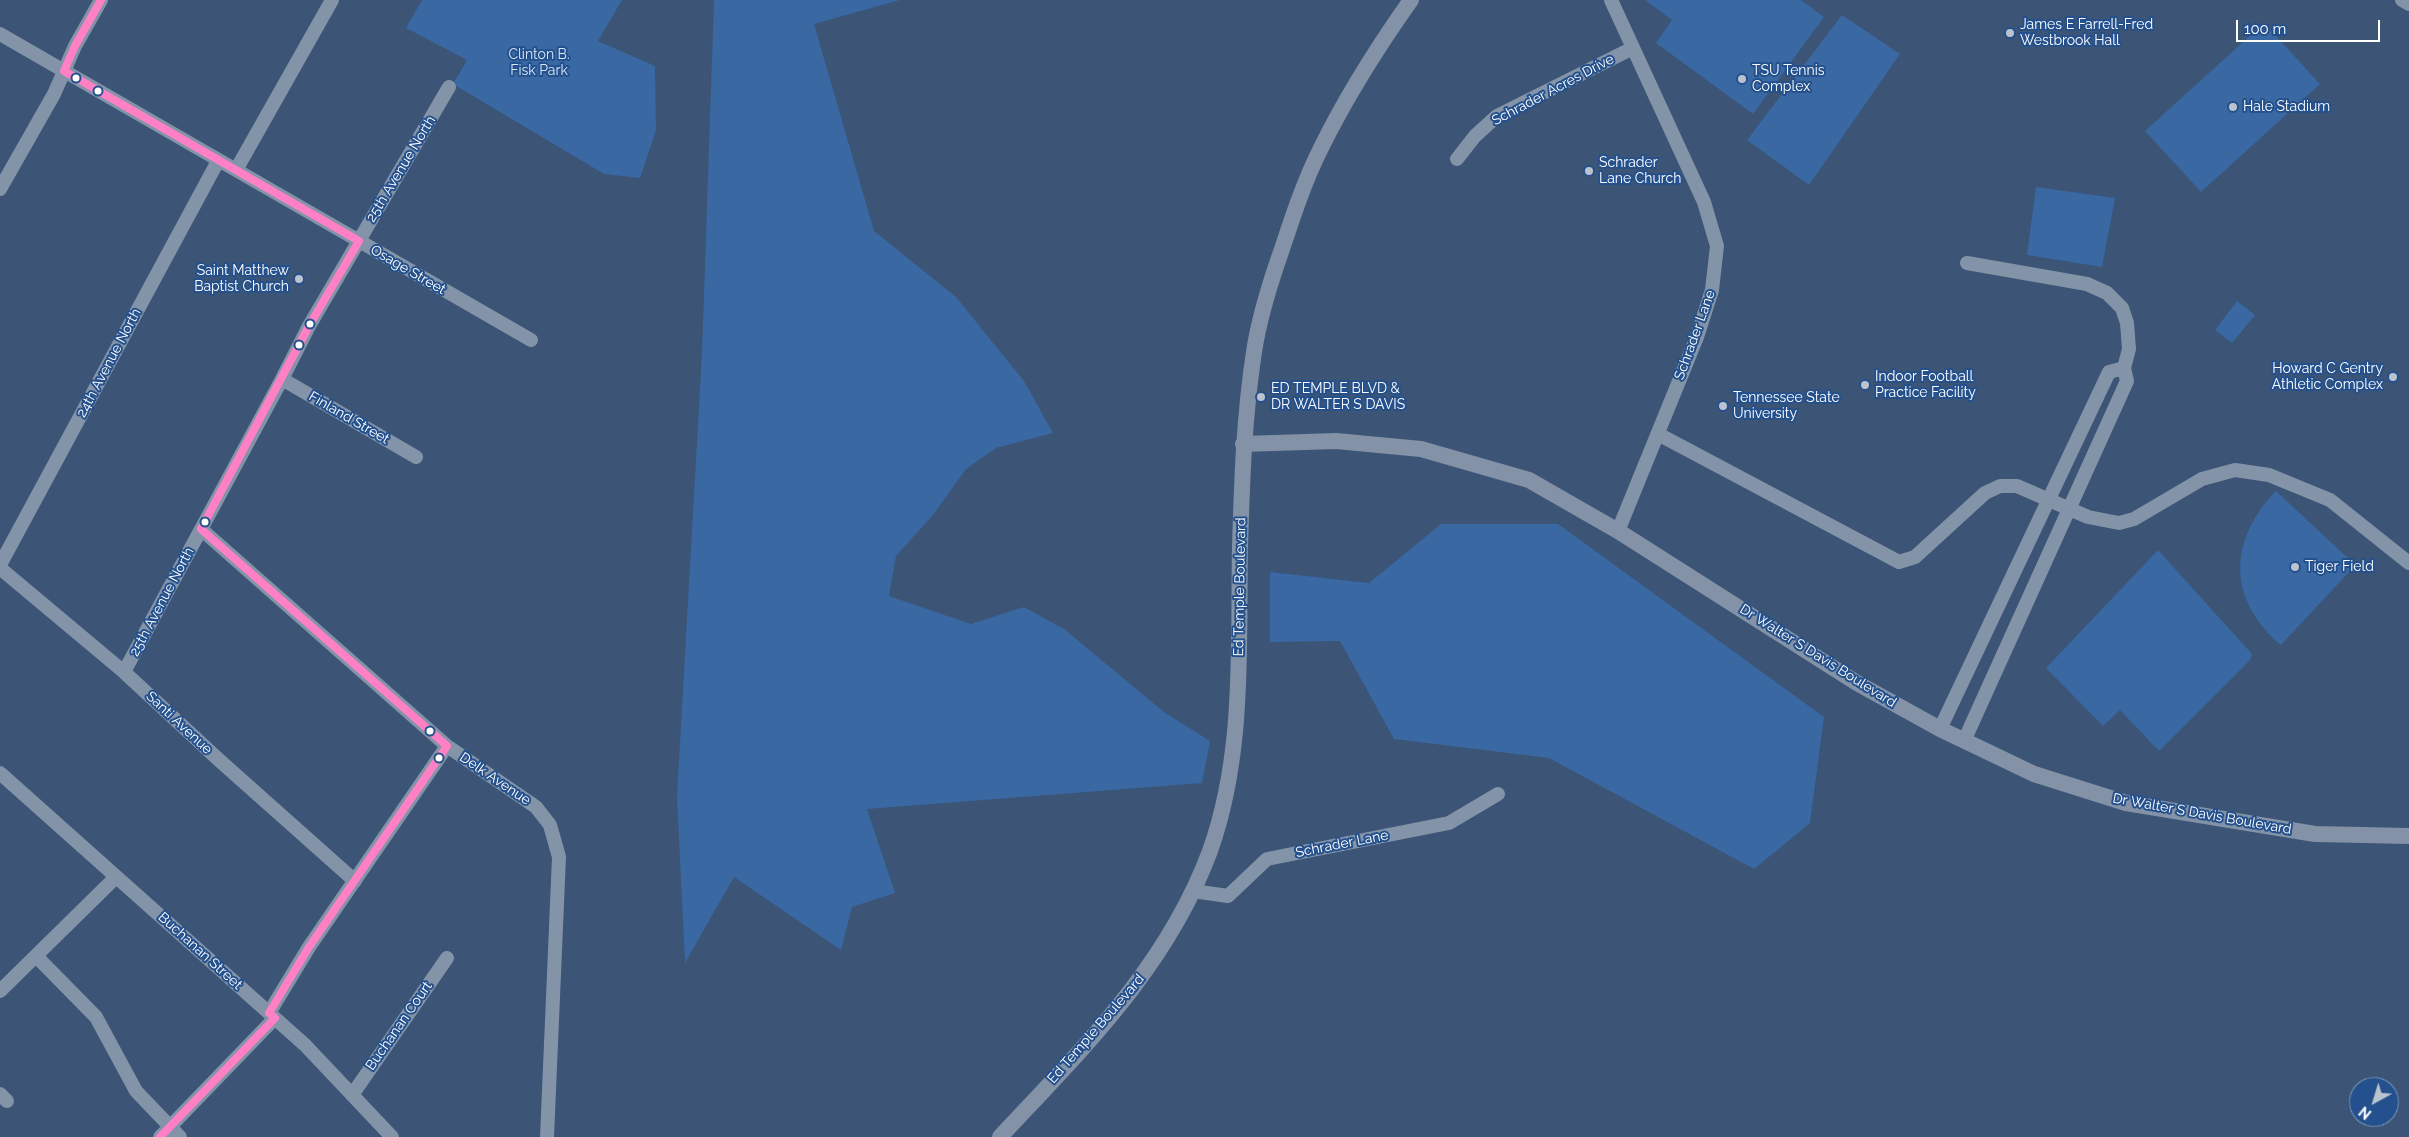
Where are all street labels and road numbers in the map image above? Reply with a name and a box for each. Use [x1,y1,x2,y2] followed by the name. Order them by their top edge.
[1489,51,1617,129] street label: Schrader Acres Drive
[363,113,439,225] street label: 25th Avenue North
[367,242,449,298] street label: Osage Street
[1671,288,1719,382] street label: Schrader Lane
[73,306,145,420] street label: 24th Avenue North
[306,388,392,448] street label: Finland Street
[1230,517,1250,657] street label: Ed Temple Boulevard
[126,545,198,659] street label: 25th Avenue North
[1737,601,1899,711] street label: Dr Walter S Davis Boulevard
[142,688,216,758] street label: Santi Avenue
[456,749,534,809] street label: Delk Avenue
[2111,790,2293,838] street label: Dr Walter S Davis Boulevard
[1294,827,1390,861] street label: Schrader Lane
[154,909,246,993] street label: Buchanan Street
[1044,971,1148,1087] street label: Ed Temple Boulevard
[362,978,436,1074] street label: Buchanan Court

